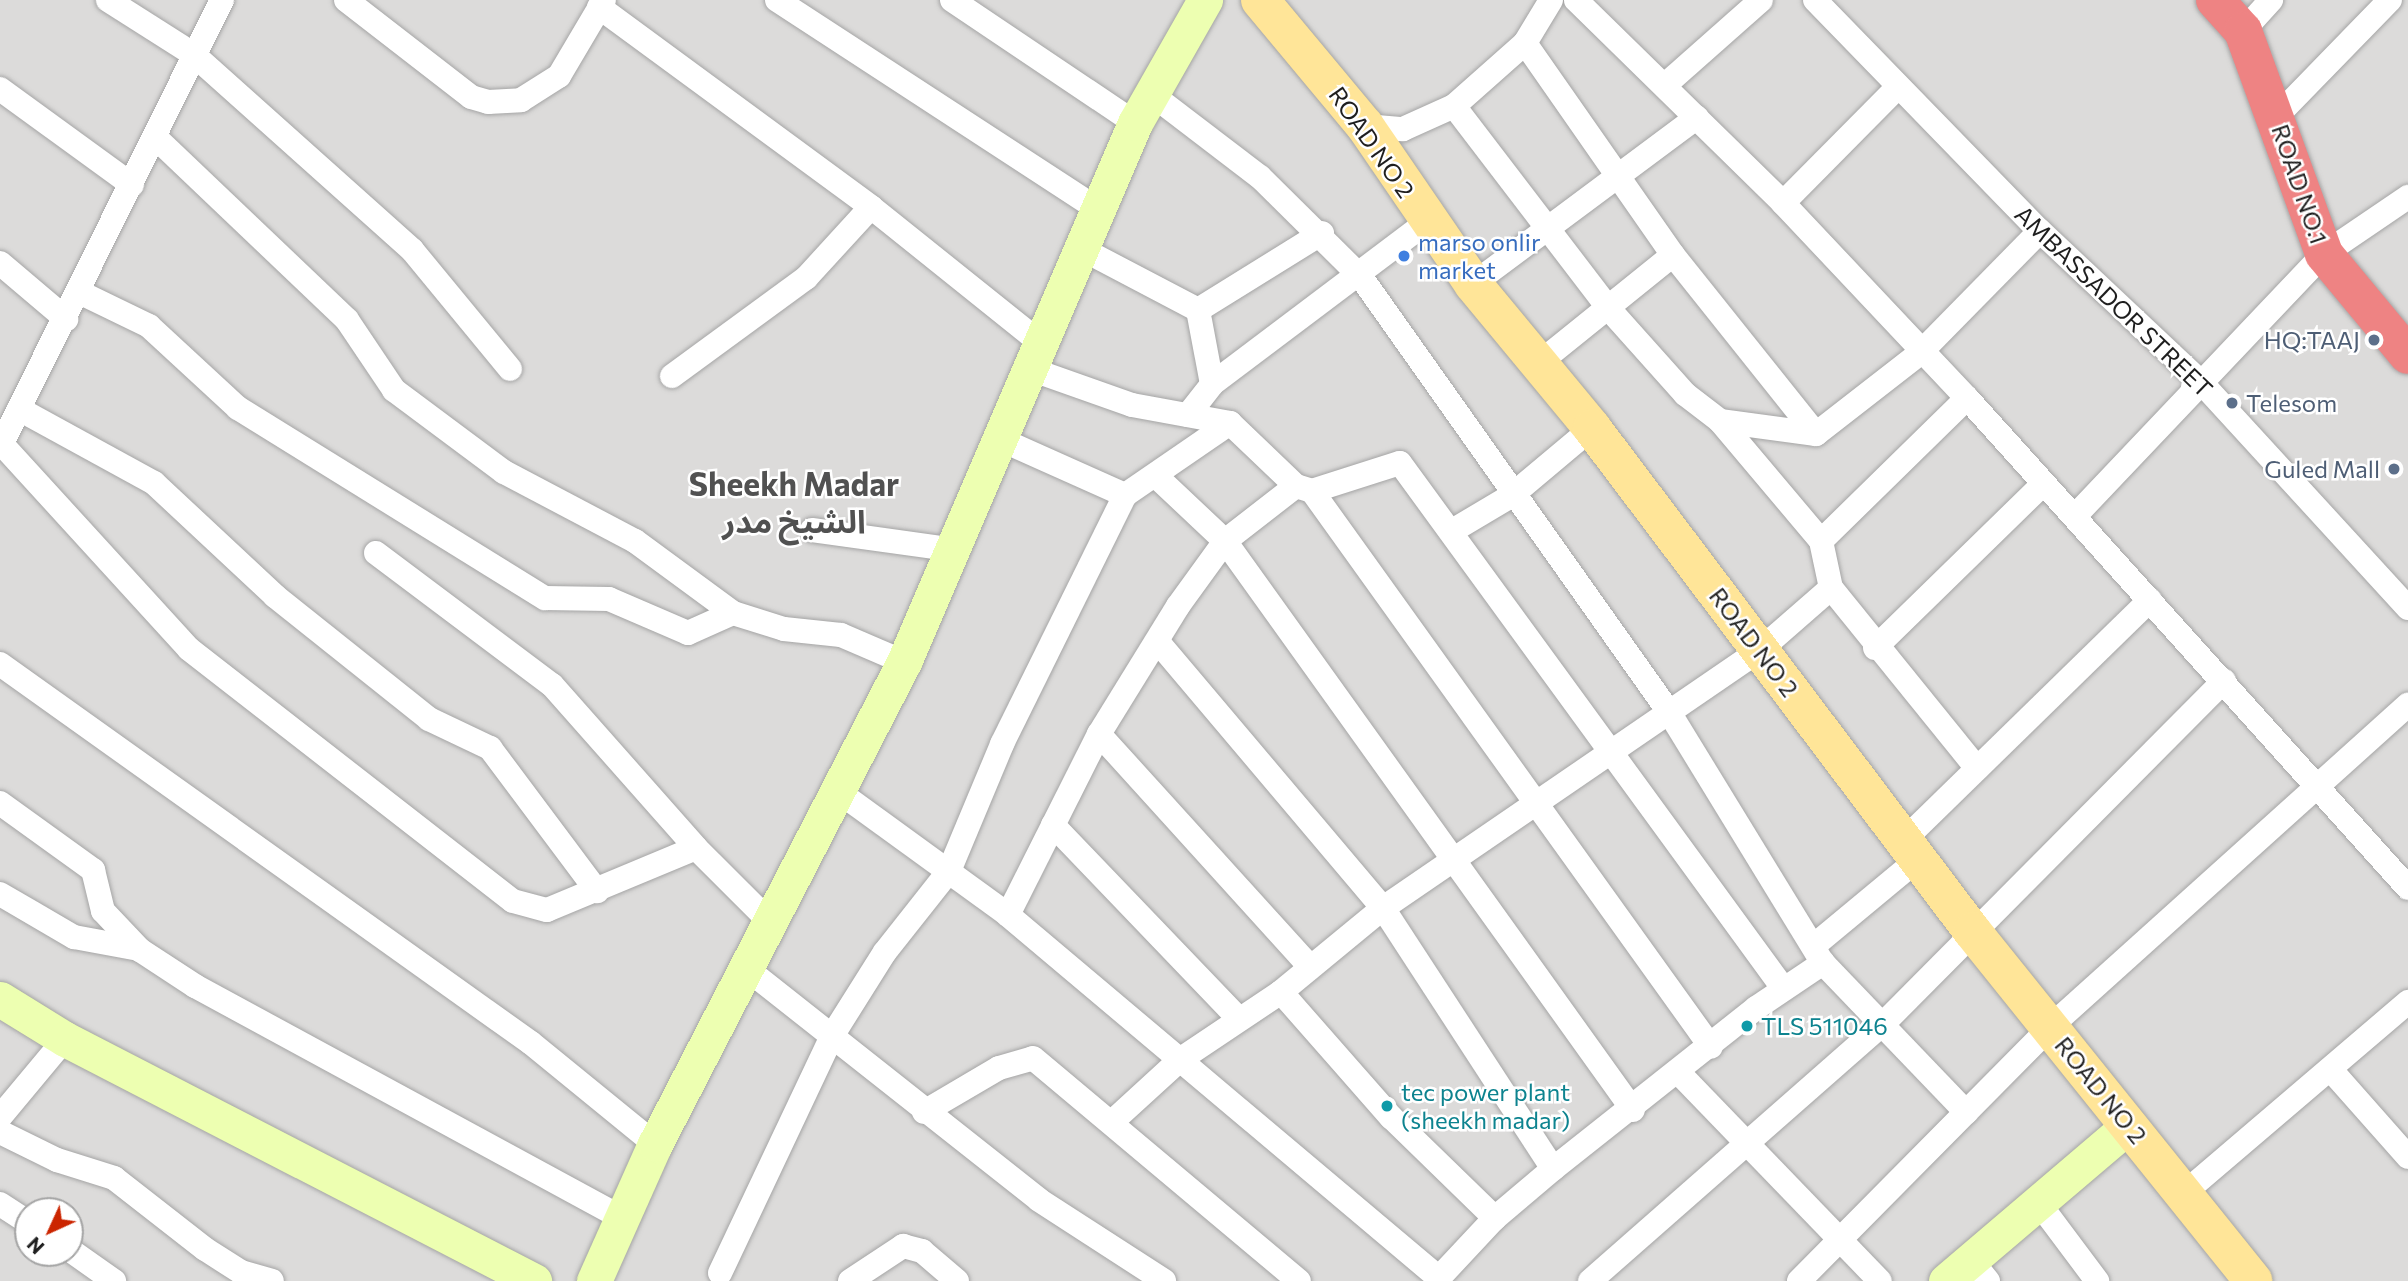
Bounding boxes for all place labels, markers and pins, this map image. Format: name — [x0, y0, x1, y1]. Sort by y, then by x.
place label: marso onlir market — [1418, 228, 1540, 284]
marker: marso onlir market — [1396, 248, 1412, 264]
place label: HQ:TAAJ — [2264, 326, 2360, 354]
marker: HQ:TAAJ — [2366, 332, 2382, 348]
place label: Telesom — [2246, 389, 2337, 417]
marker: Telesom — [2224, 395, 2240, 411]
place label: Guled Mall — [2264, 455, 2380, 483]
marker: Guled Mall — [2386, 461, 2402, 477]
place label: TLS 511046 — [1761, 1012, 1888, 1040]
marker: TLS 511046 — [1739, 1018, 1755, 1034]
place label: tec power plant (sheekh madar) — [1401, 1078, 1570, 1134]
marker: tec power plant (sheekh madar) — [1379, 1098, 1395, 1114]

